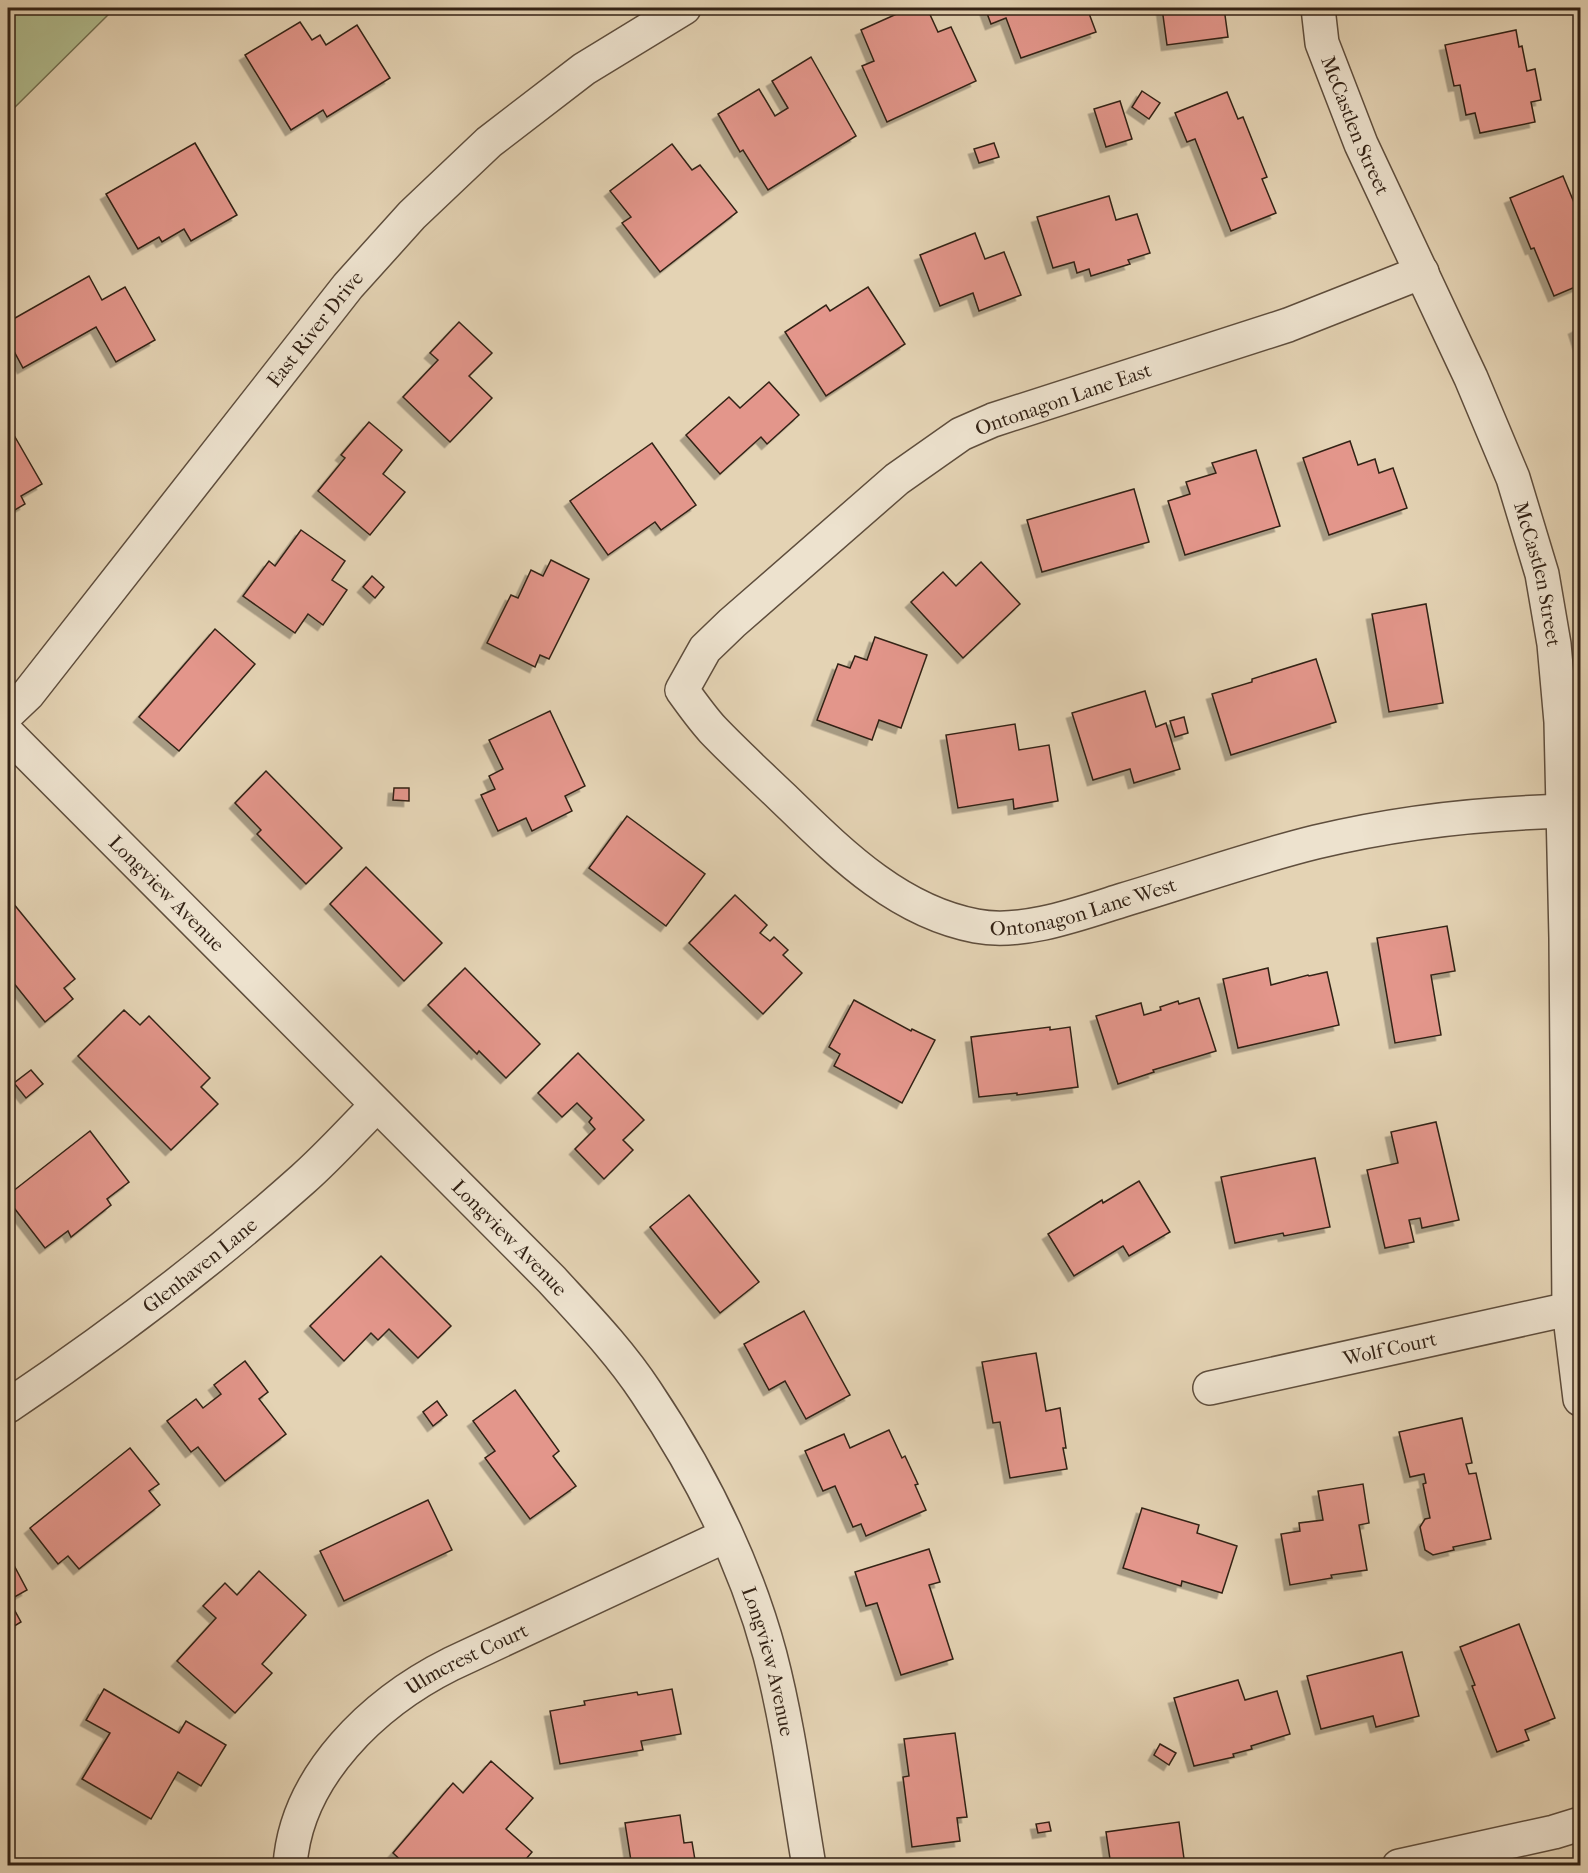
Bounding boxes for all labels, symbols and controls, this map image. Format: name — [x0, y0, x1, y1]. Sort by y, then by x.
street label: McCastlen Street — [1316, 53, 1394, 199]
street label: East River Drive — [262, 266, 368, 392]
street label: Ontonagon Lane East — [972, 359, 1154, 440]
street label: McCastlen Street — [1509, 499, 1565, 648]
street label: Longview Avenue — [104, 831, 229, 956]
street label: Ontonagon Lane West — [990, 873, 1179, 940]
street label: Longview Avenue — [447, 1175, 572, 1301]
street label: Glenhaven Lane — [138, 1213, 262, 1318]
street label: Wolf Court — [1340, 1327, 1439, 1371]
street label: Longview Avenue — [737, 1584, 798, 1738]
street label: Ulmcrest Court — [401, 1619, 532, 1700]

